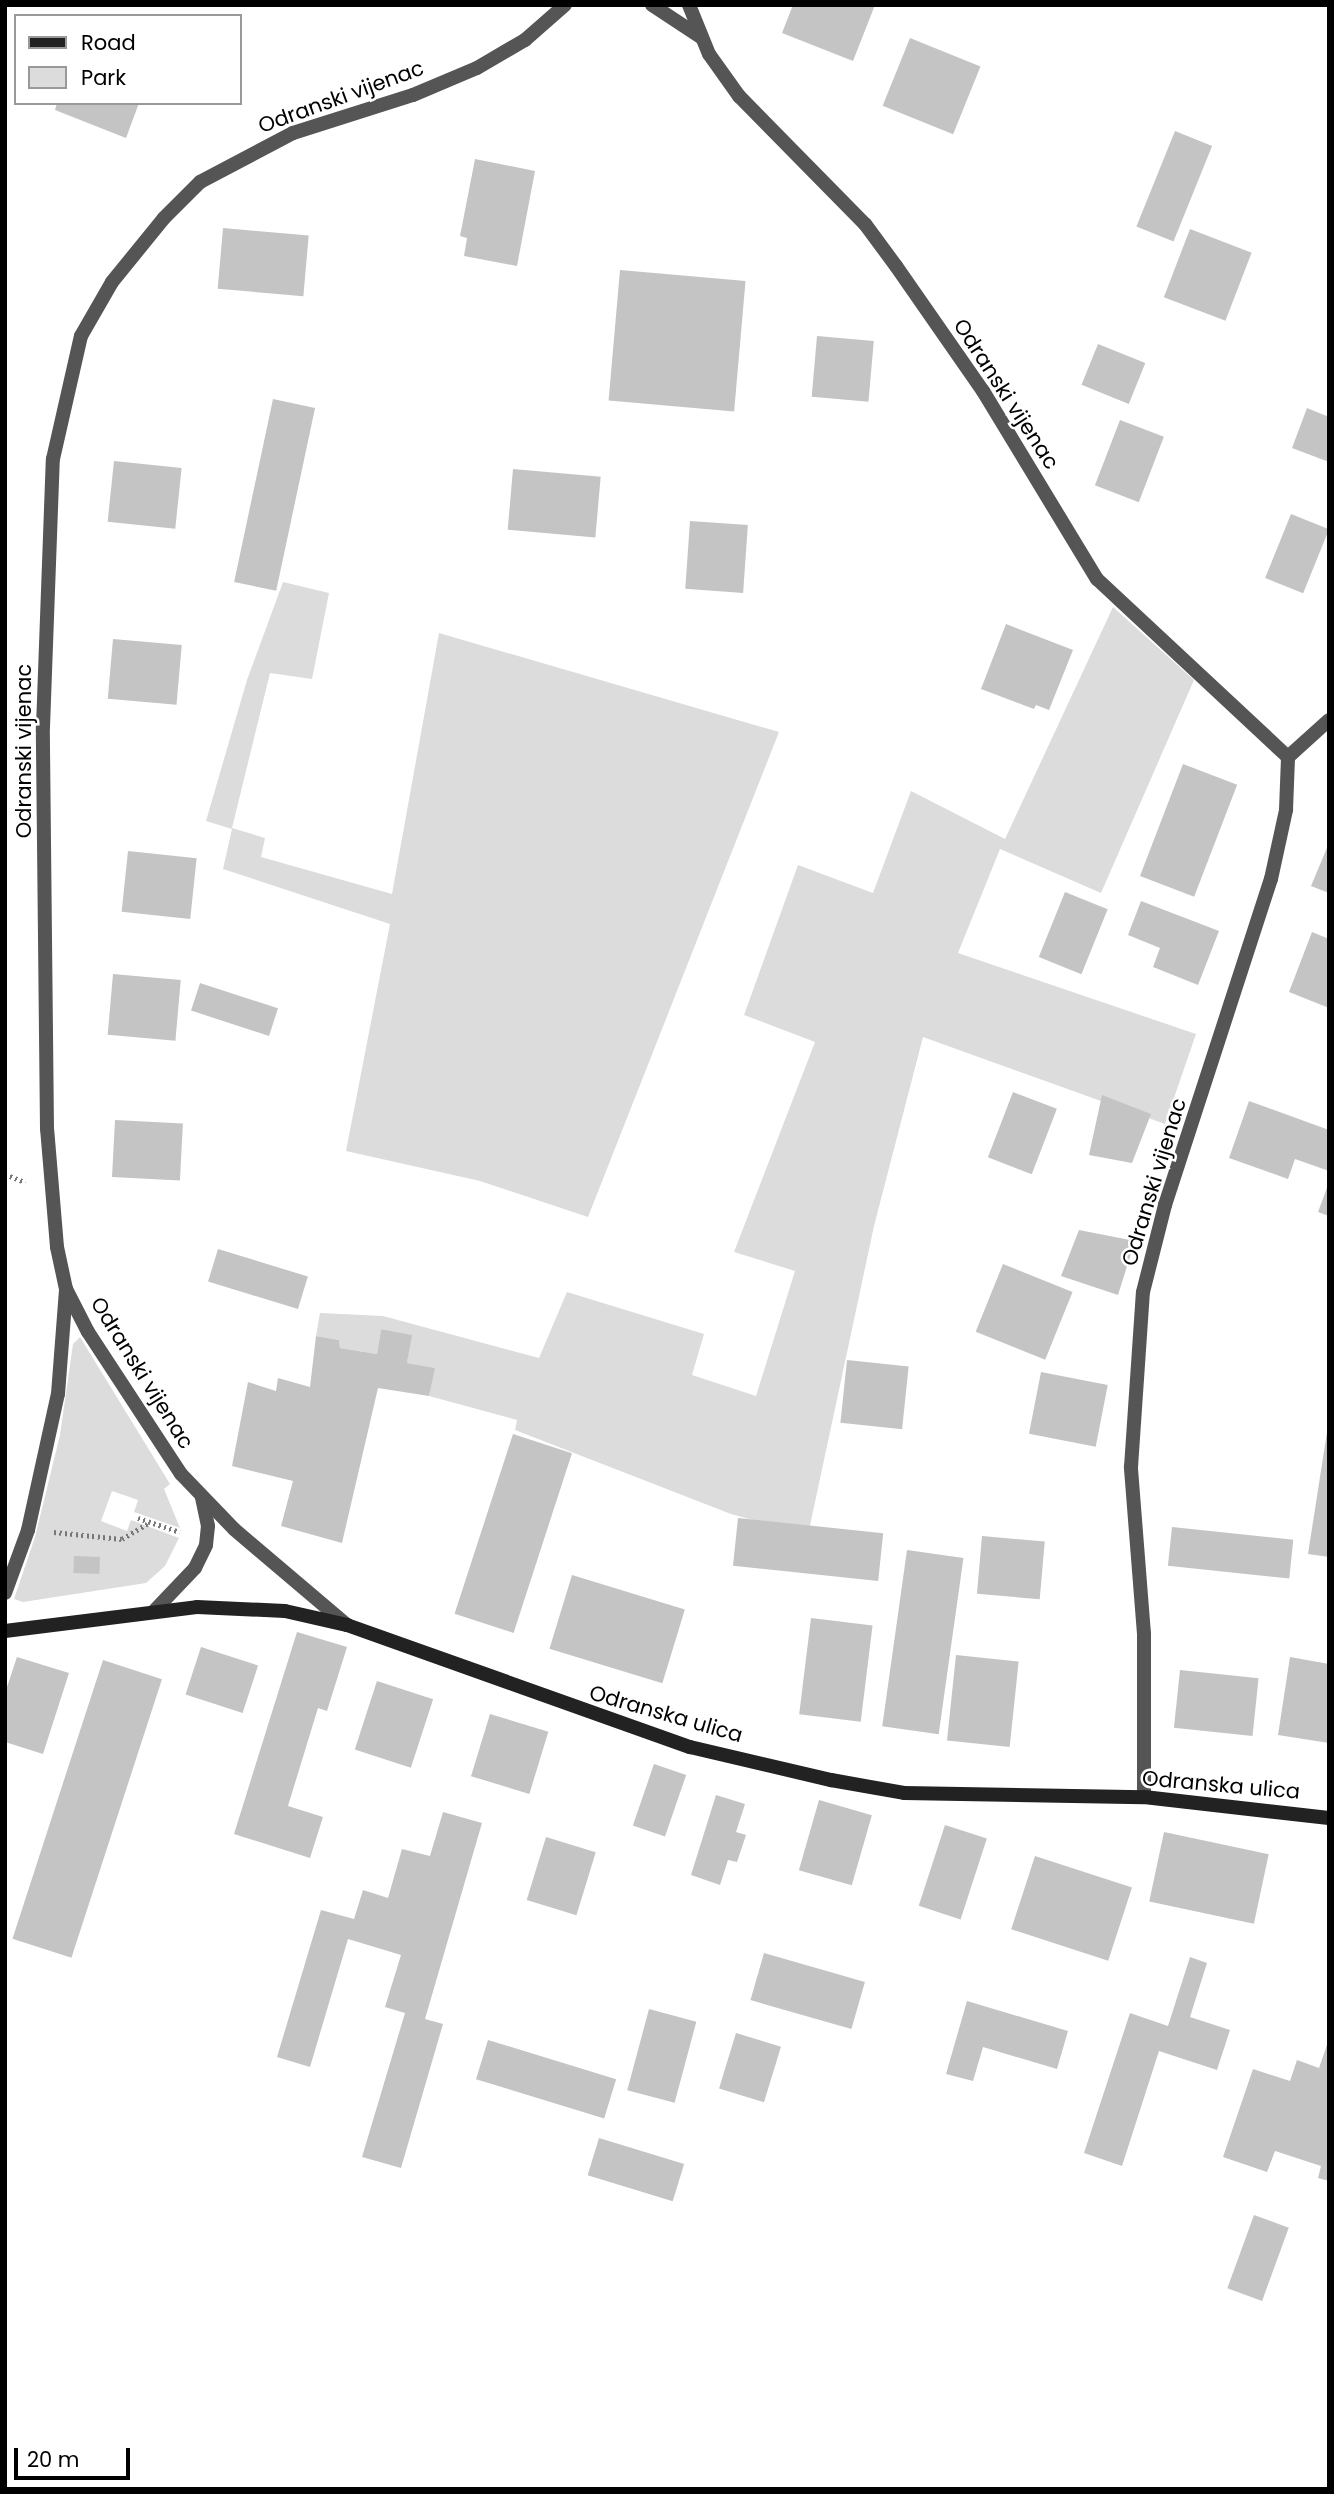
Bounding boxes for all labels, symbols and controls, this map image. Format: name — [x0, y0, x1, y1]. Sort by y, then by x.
legend — [14, 14, 242, 105]
text: Road — [81, 28, 136, 57]
street label: Odranski vijenac — [255, 55, 427, 139]
text: Park — [81, 63, 126, 92]
street label: Odranski vijenac — [948, 314, 1064, 474]
street label: Odranski vijenac — [11, 664, 37, 838]
street label: Odranski vijenac — [1116, 1095, 1192, 1269]
street label: Odranski vijenac — [85, 1292, 199, 1454]
street label: Odranska ulica — [586, 1680, 746, 1748]
street label: Odranska ulica — [1141, 1766, 1301, 1804]
scale bar — [18, 2434, 133, 2478]
text: 20 m — [27, 2445, 80, 2474]

